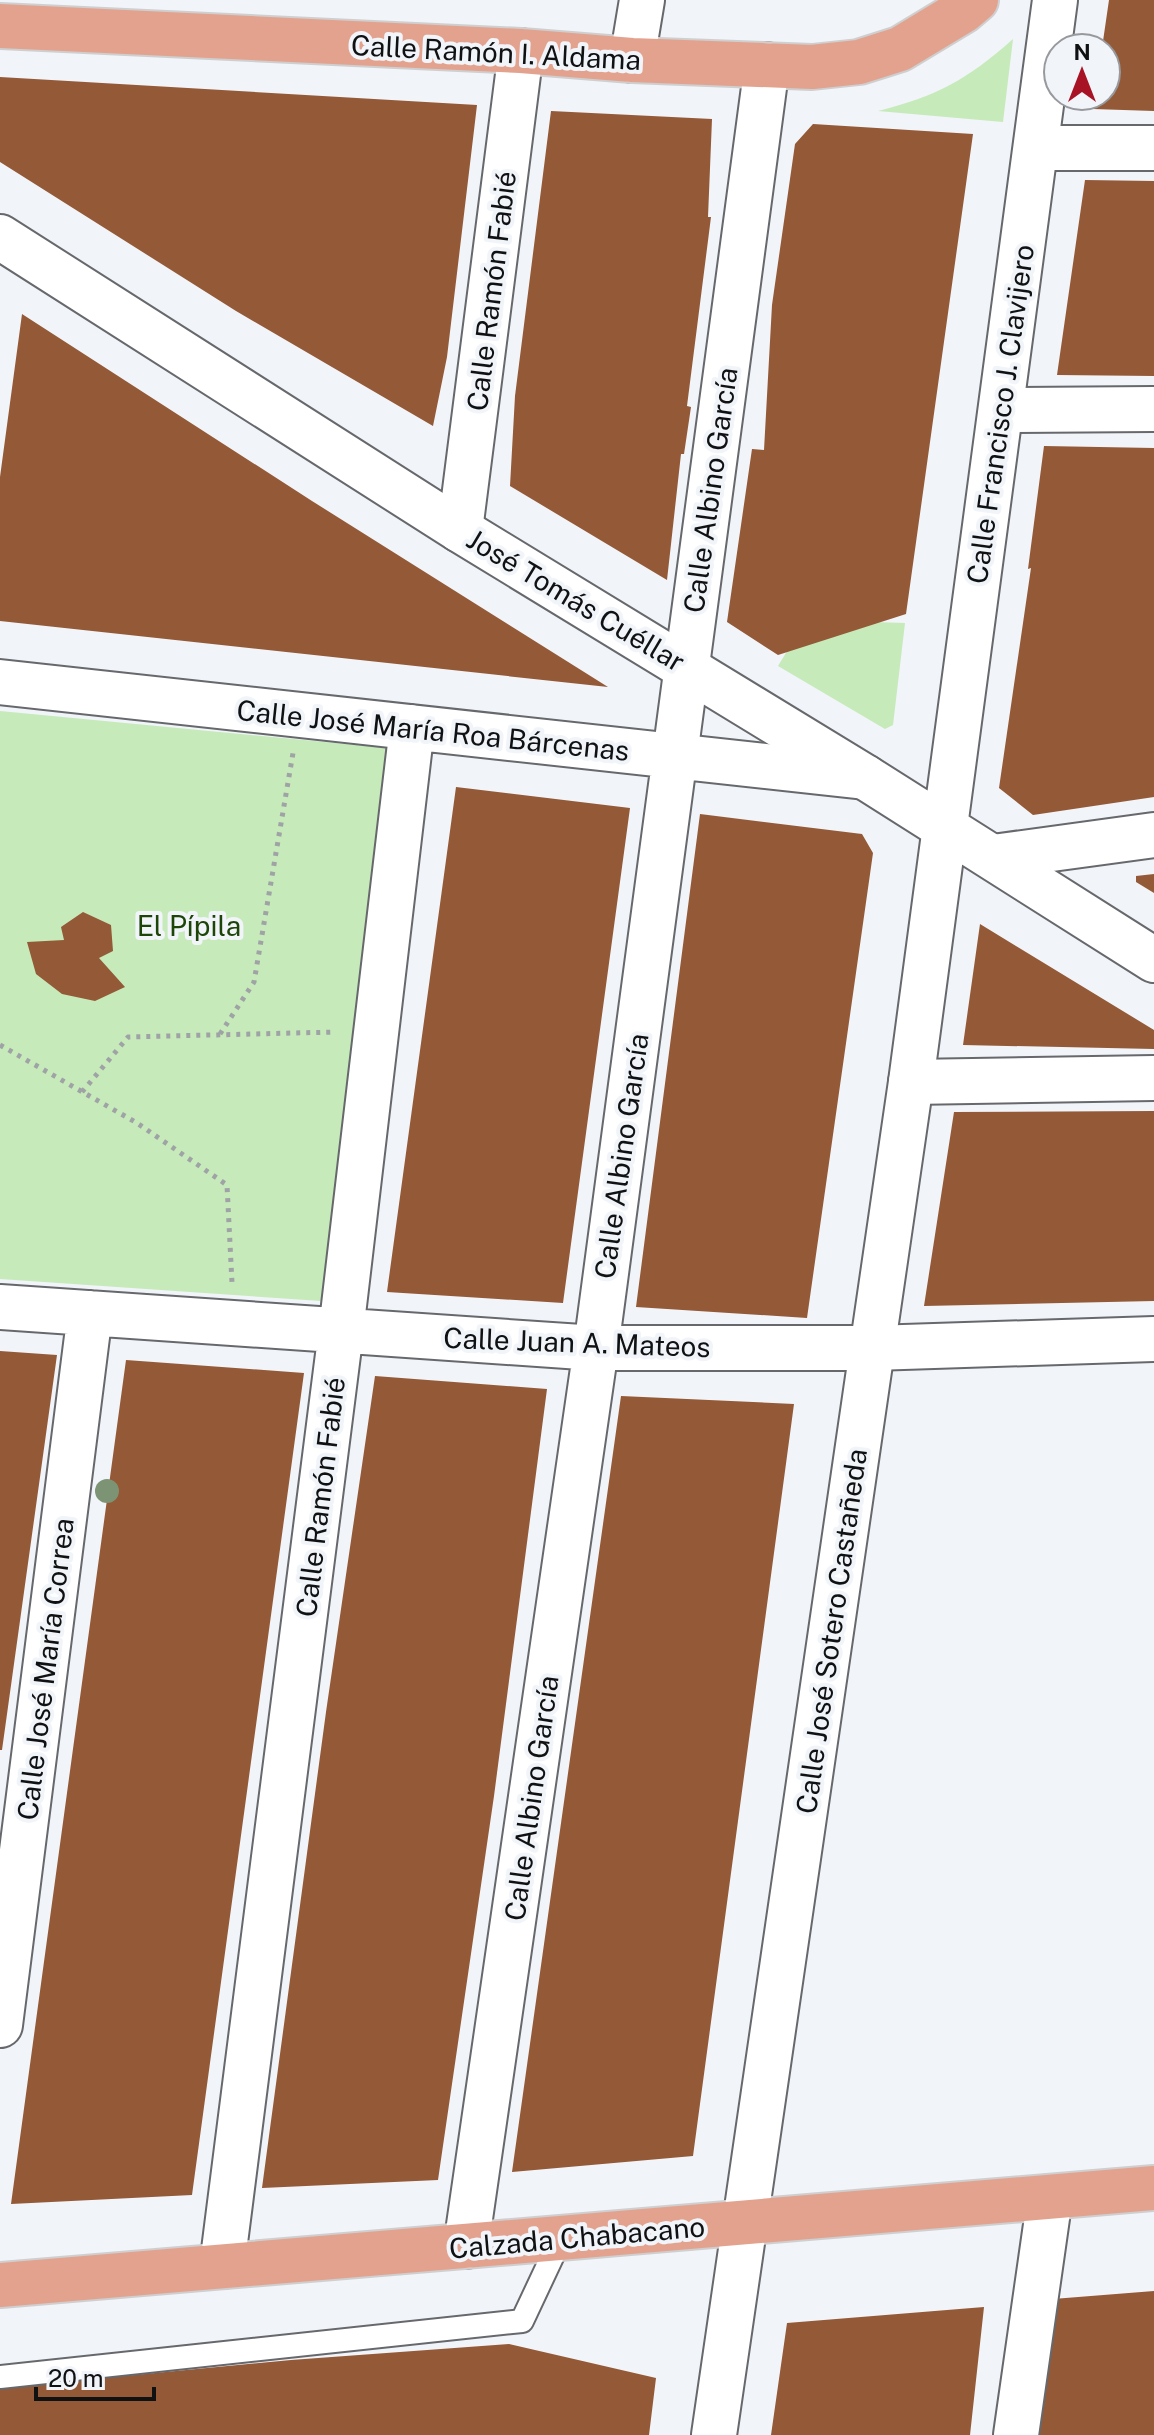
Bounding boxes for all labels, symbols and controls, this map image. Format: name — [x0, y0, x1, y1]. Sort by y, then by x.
street label: Calle Ramón I. Aldama — [350, 28, 642, 76]
north arrow — [1042, 32, 1122, 112]
text: N — [1073, 39, 1091, 65]
street label: Calle Ramón Fabié — [460, 169, 522, 413]
street label: Calle Francisco J. Clavijero — [960, 242, 1040, 586]
street label: Calle Albino García — [676, 365, 744, 615]
street label: José Tomás Cuéllar — [461, 522, 691, 678]
street label: Calle José María Roa Bárcenas — [235, 693, 631, 767]
park label: El Pípila — [137, 909, 241, 942]
street label: Calle Albino García — [587, 1031, 655, 1281]
street label: Calle Juan A. Mateos — [443, 1321, 711, 1363]
street label: Calle Ramón Fabié — [289, 1375, 351, 1619]
street label: Calle José Sotero Castañeda — [789, 1446, 873, 1816]
street label: Calle José María Correa — [10, 1516, 80, 1822]
street label: Calle Albino García — [497, 1673, 565, 1923]
street label: Calzada Chabacano — [448, 2209, 706, 2265]
scale bar — [36, 2351, 154, 2401]
text: 20 m — [48, 2364, 104, 2392]

